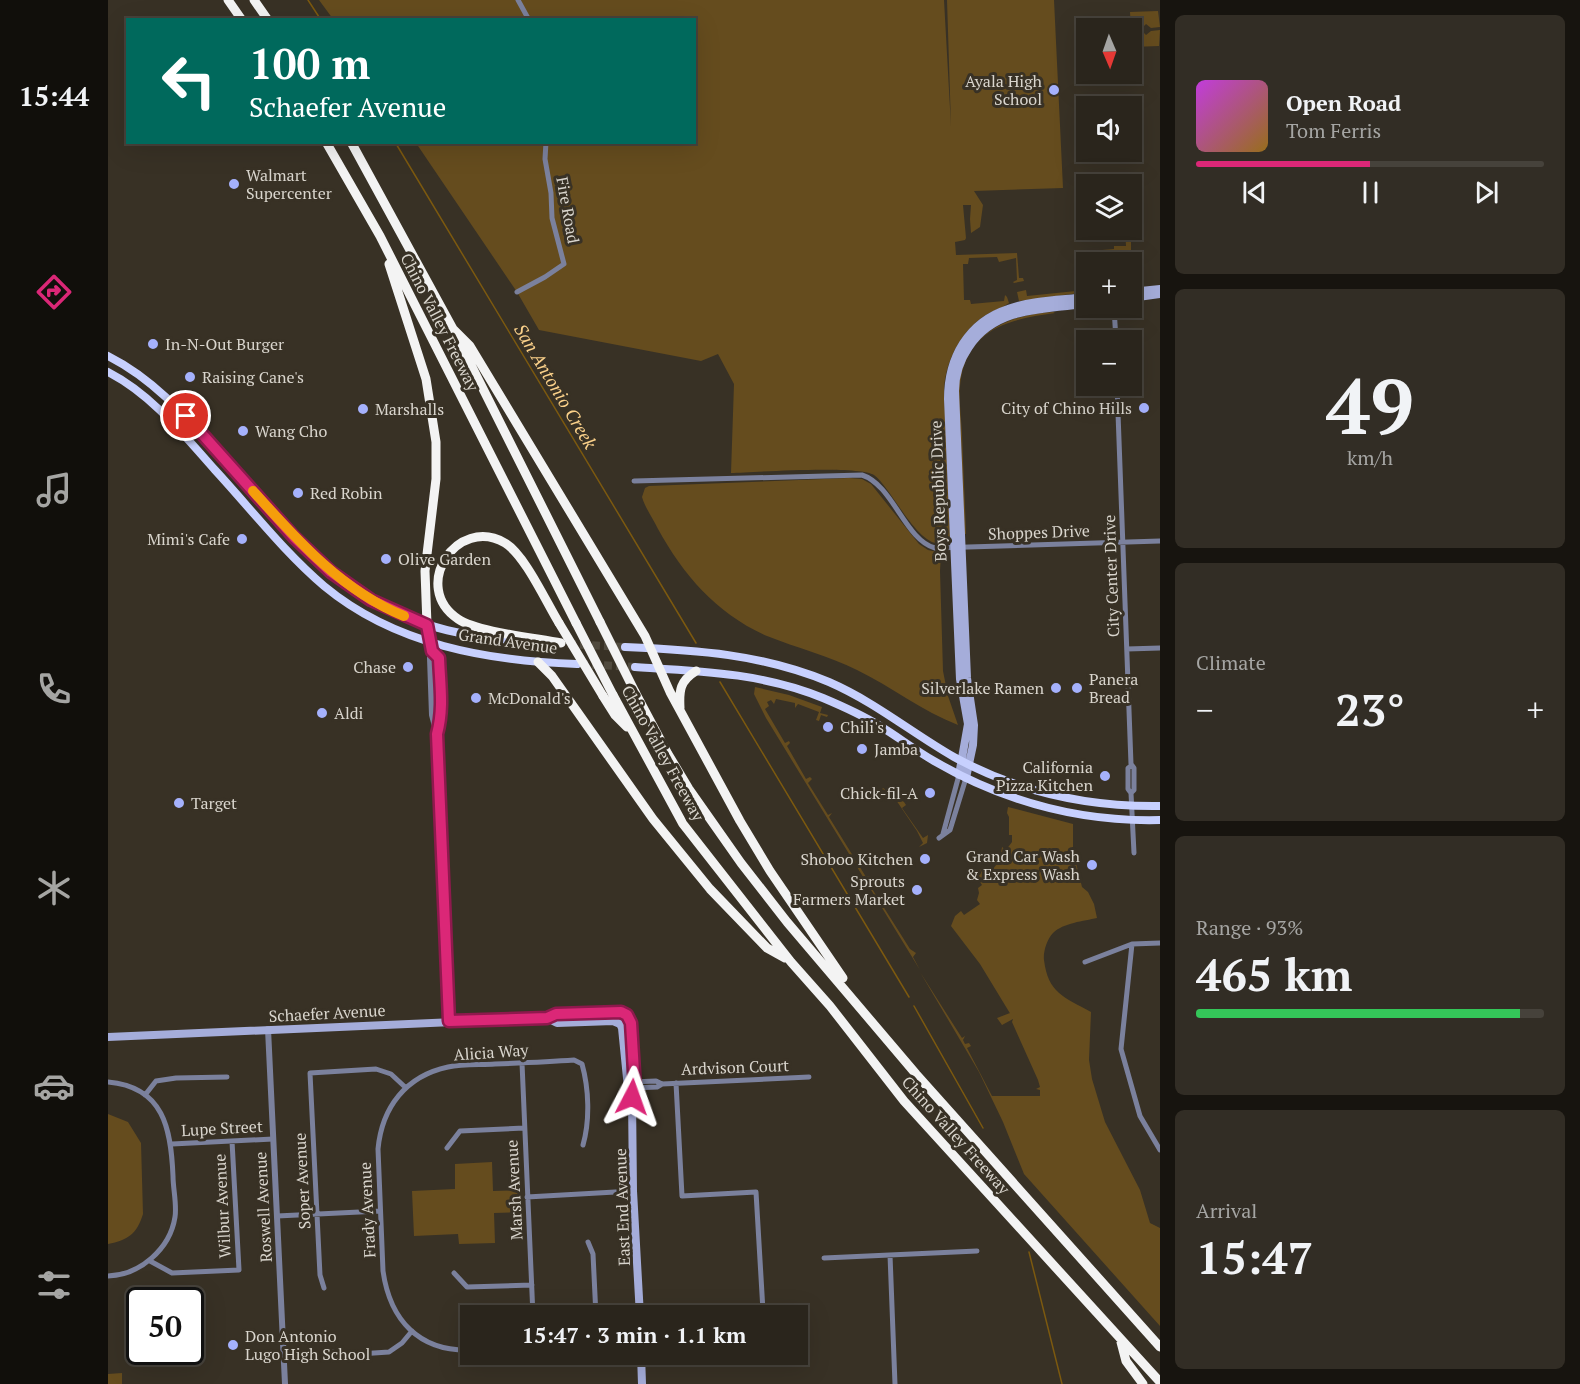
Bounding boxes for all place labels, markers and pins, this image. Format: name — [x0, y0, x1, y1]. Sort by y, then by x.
place label: Ayala High School — [965, 70, 1043, 110]
marker: Ayala High School — [1047, 83, 1061, 97]
place label: Walmart Supercenter — [246, 164, 333, 204]
marker: Walmart Supercenter — [227, 177, 241, 191]
place label: In-N-Out Burger — [165, 333, 285, 355]
marker: In-N-Out Burger — [146, 337, 160, 351]
place label: Raising Cane's — [202, 366, 304, 388]
marker: Raising Cane's — [183, 370, 197, 384]
pin — [160, 390, 211, 441]
place label: City of Chino Hills — [1001, 397, 1132, 419]
place label: Marshalls — [375, 398, 444, 420]
marker: City of Chino Hills — [1137, 401, 1151, 415]
marker: Marshalls — [356, 402, 370, 416]
place label: Wang Cho — [255, 420, 327, 442]
marker: Wang Cho — [236, 424, 250, 438]
place label: Red Robin — [310, 482, 383, 504]
marker: Red Robin — [291, 486, 305, 500]
place label: Mimi's Cafe — [147, 528, 230, 550]
marker: Mimi's Cafe — [235, 532, 249, 546]
place label: Olive Garden — [398, 548, 491, 570]
marker: Olive Garden — [379, 552, 393, 566]
place label: Chase — [353, 656, 396, 678]
marker: Chase — [401, 660, 415, 674]
place label: Panera Bread — [1089, 668, 1138, 708]
place label: Silverlake Ramen — [921, 677, 1044, 699]
marker: Silverlake Ramen — [1049, 681, 1063, 695]
marker: Panera Bread — [1070, 681, 1084, 695]
place label: McDonald's — [488, 687, 571, 709]
marker: McDonald's — [469, 691, 483, 705]
place label: Aldi — [334, 702, 364, 724]
marker: Aldi — [315, 706, 329, 720]
place label: Chili's — [840, 716, 884, 738]
marker: Chili's — [821, 720, 835, 734]
place label: Jamba — [874, 738, 918, 760]
marker: Jamba — [855, 742, 869, 756]
place label: California Pizza Kitchen — [996, 756, 1093, 796]
marker: California Pizza Kitchen — [1098, 769, 1112, 783]
place label: Chick-fil-A — [840, 782, 918, 804]
marker: Chick-fil-A — [923, 786, 937, 800]
place label: Target — [191, 792, 237, 814]
marker: Target — [172, 796, 186, 810]
place label: Grand Car Wash & Express Wash — [965, 845, 1081, 885]
place label: Shoboo Kitchen — [800, 848, 913, 870]
marker: Shoboo Kitchen — [918, 852, 932, 866]
marker: Grand Car Wash & Express Wash — [1085, 858, 1099, 872]
place label: Sprouts Farmers Market — [793, 870, 905, 910]
marker: Sprouts Farmers Market — [910, 883, 924, 897]
place label: Don Antonio Lugo High School — [245, 1325, 370, 1365]
marker: Don Antonio Lugo High School — [226, 1338, 240, 1352]

